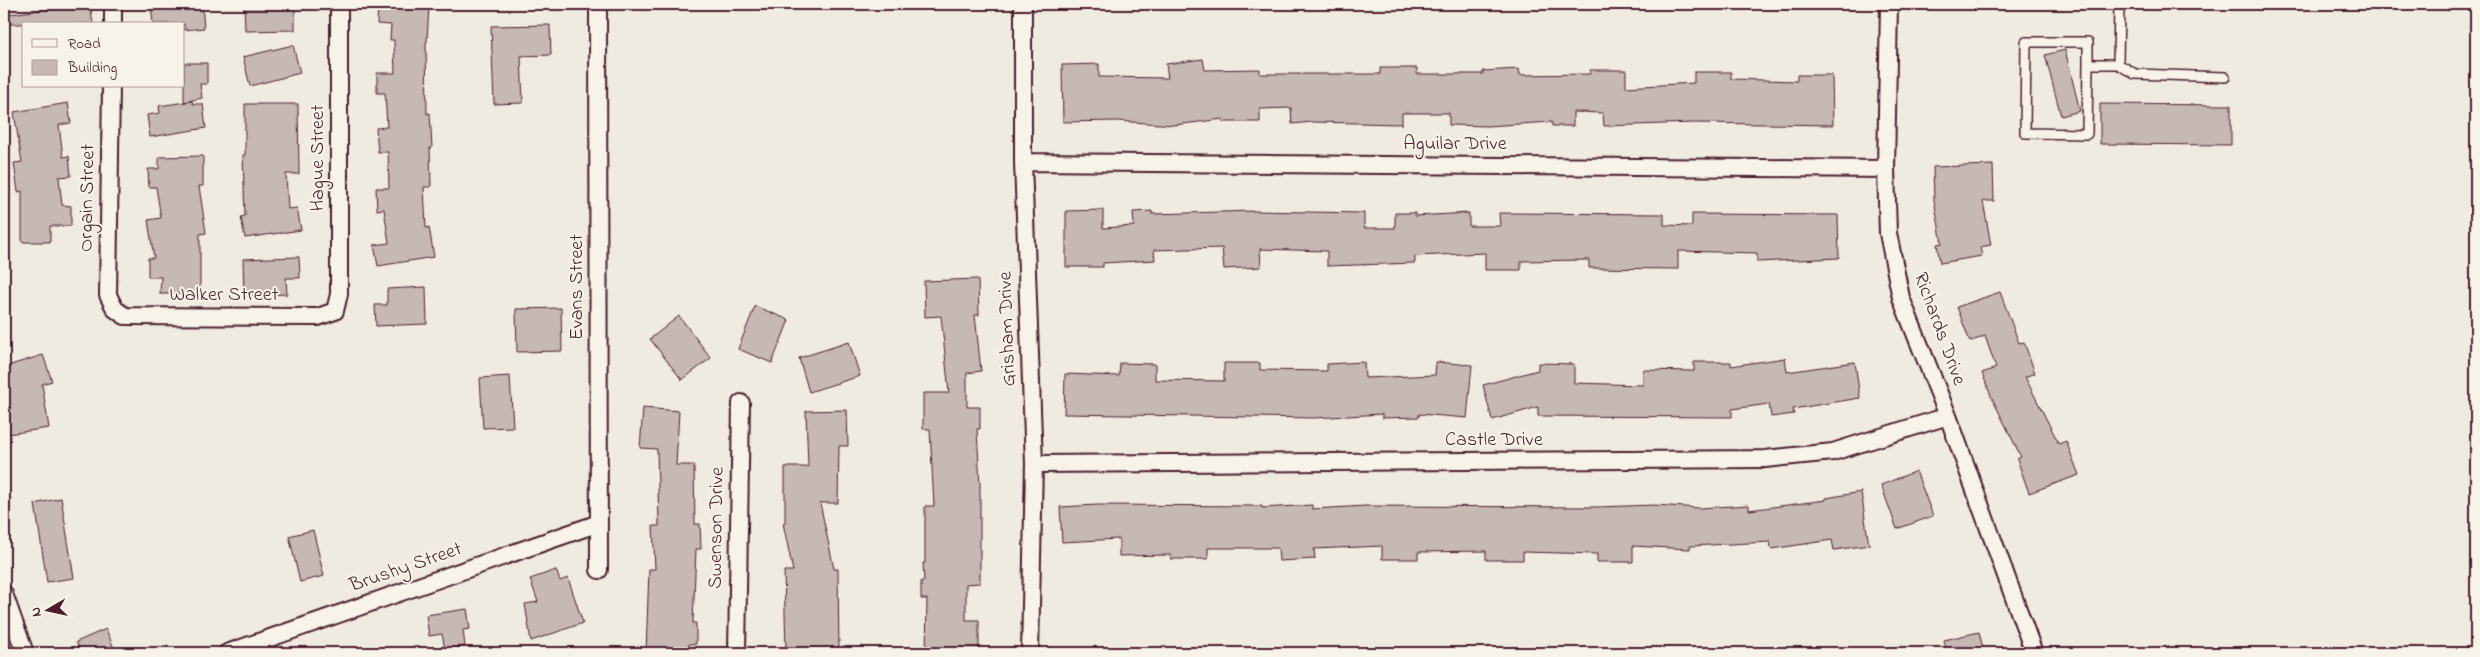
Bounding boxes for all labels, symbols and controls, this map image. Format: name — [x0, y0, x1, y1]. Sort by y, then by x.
legend — [22, 22, 185, 88]
text: Road — [68, 33, 101, 55]
text: Building — [67, 57, 117, 80]
street label: Hague Street — [304, 104, 334, 212]
street label: Aguilar Drive — [1403, 130, 1507, 160]
street label: Orgain Street — [73, 143, 104, 252]
street label: Evans Street — [563, 234, 592, 340]
street label: Richards Drive — [1905, 268, 1973, 390]
street label: Grisham Drive — [991, 271, 1024, 387]
street label: Walker Street — [170, 281, 279, 310]
street label: Castle Drive — [1445, 426, 1543, 455]
street label: Swenson Drive — [701, 467, 733, 589]
street label: Brushy Street — [345, 535, 466, 601]
north arrow — [22, 584, 72, 634]
text: N — [26, 605, 48, 618]

